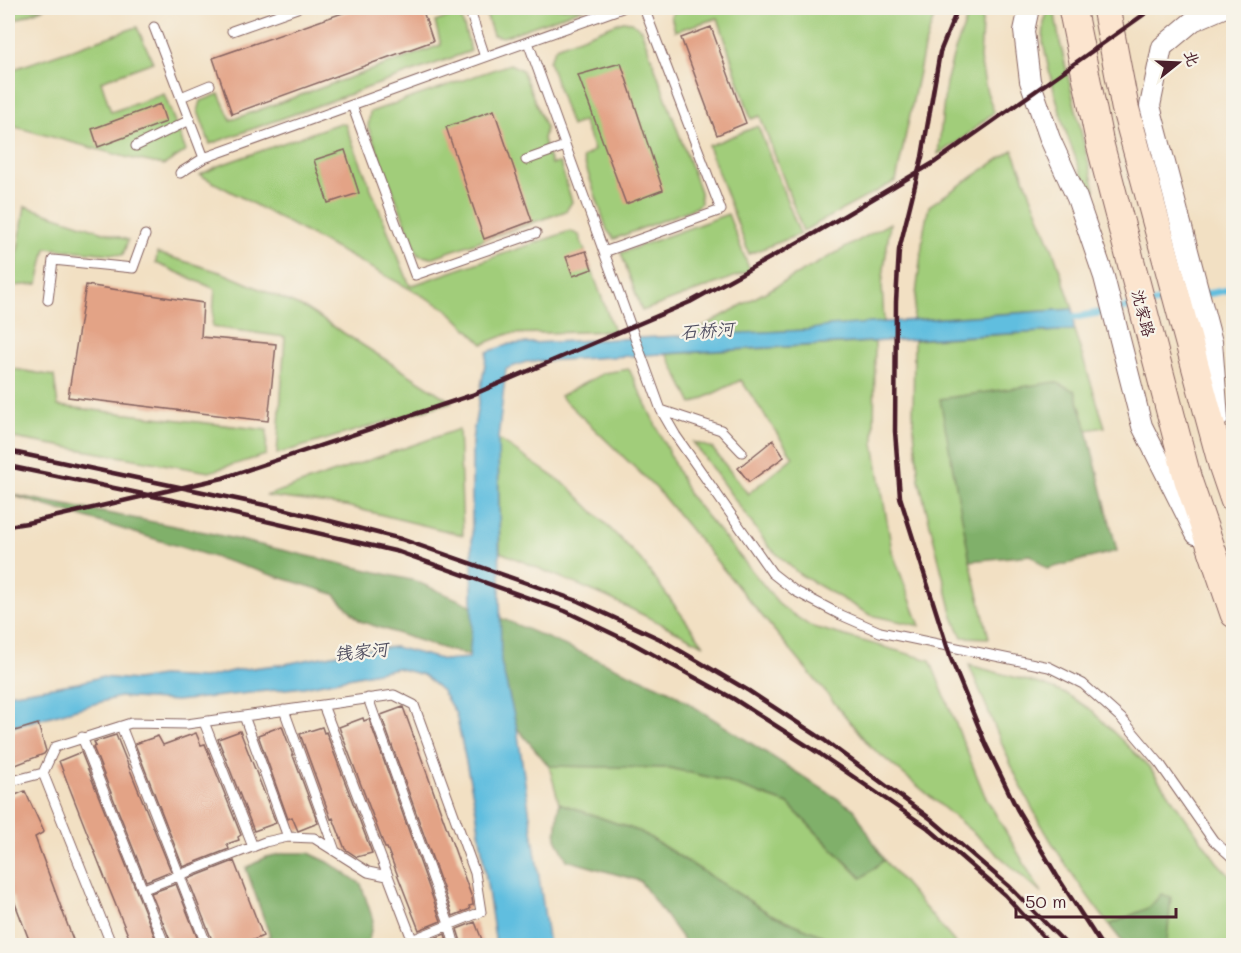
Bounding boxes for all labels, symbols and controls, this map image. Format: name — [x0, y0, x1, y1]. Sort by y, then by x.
north arrow — [1148, 33, 1208, 93]
text: 北 — [1180, 47, 1205, 69]
street label: 沈家路 — [1128, 287, 1160, 339]
water label: 石桥河 — [679, 316, 738, 344]
water label: 钱家河 — [333, 636, 392, 666]
scale bar — [1016, 881, 1176, 919]
text: 50 m — [1025, 889, 1067, 913]

